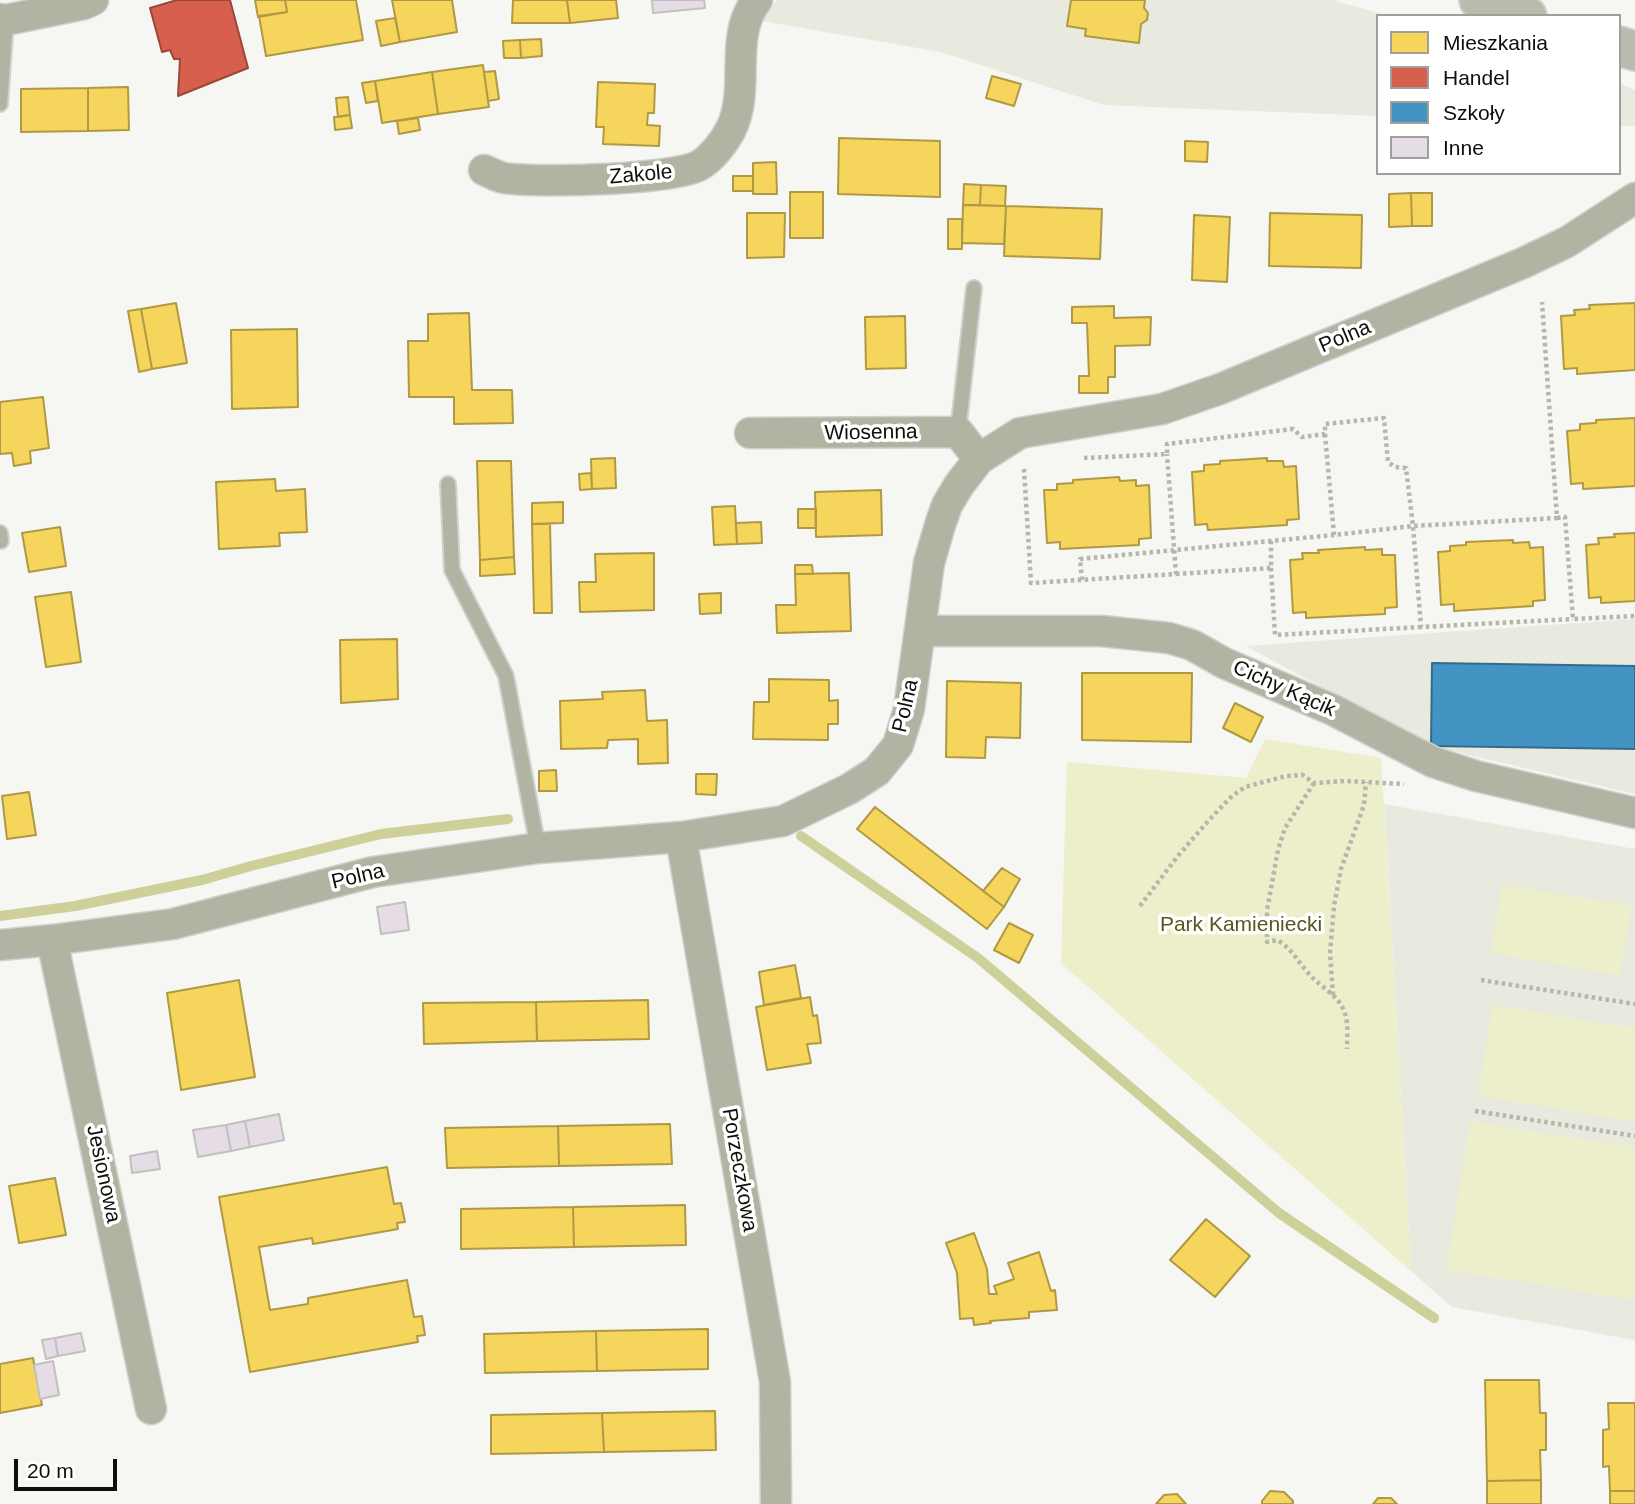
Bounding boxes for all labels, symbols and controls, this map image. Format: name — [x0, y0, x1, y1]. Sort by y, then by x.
legend — [1376, 14, 1621, 175]
text: Mieszkania — [1443, 31, 1548, 54]
text: Handel — [1443, 66, 1510, 89]
text: Szkoły — [1443, 101, 1505, 124]
text: Inne — [1443, 136, 1484, 159]
street label: Zakole — [609, 160, 673, 190]
street label: Polna — [1315, 315, 1375, 359]
street label: Wiosenna — [824, 420, 918, 446]
street label: Cichy Kącik — [1229, 655, 1339, 723]
street label: Polna — [888, 677, 924, 735]
street label: Polna — [329, 859, 387, 895]
park label: Park Kamieniecki — [1160, 912, 1322, 938]
street label: Porzeczkowa — [716, 1106, 762, 1234]
street label: Jesionowa — [80, 1123, 126, 1225]
scale bar — [18, 1444, 121, 1488]
text: 20 m — [27, 1459, 74, 1482]

